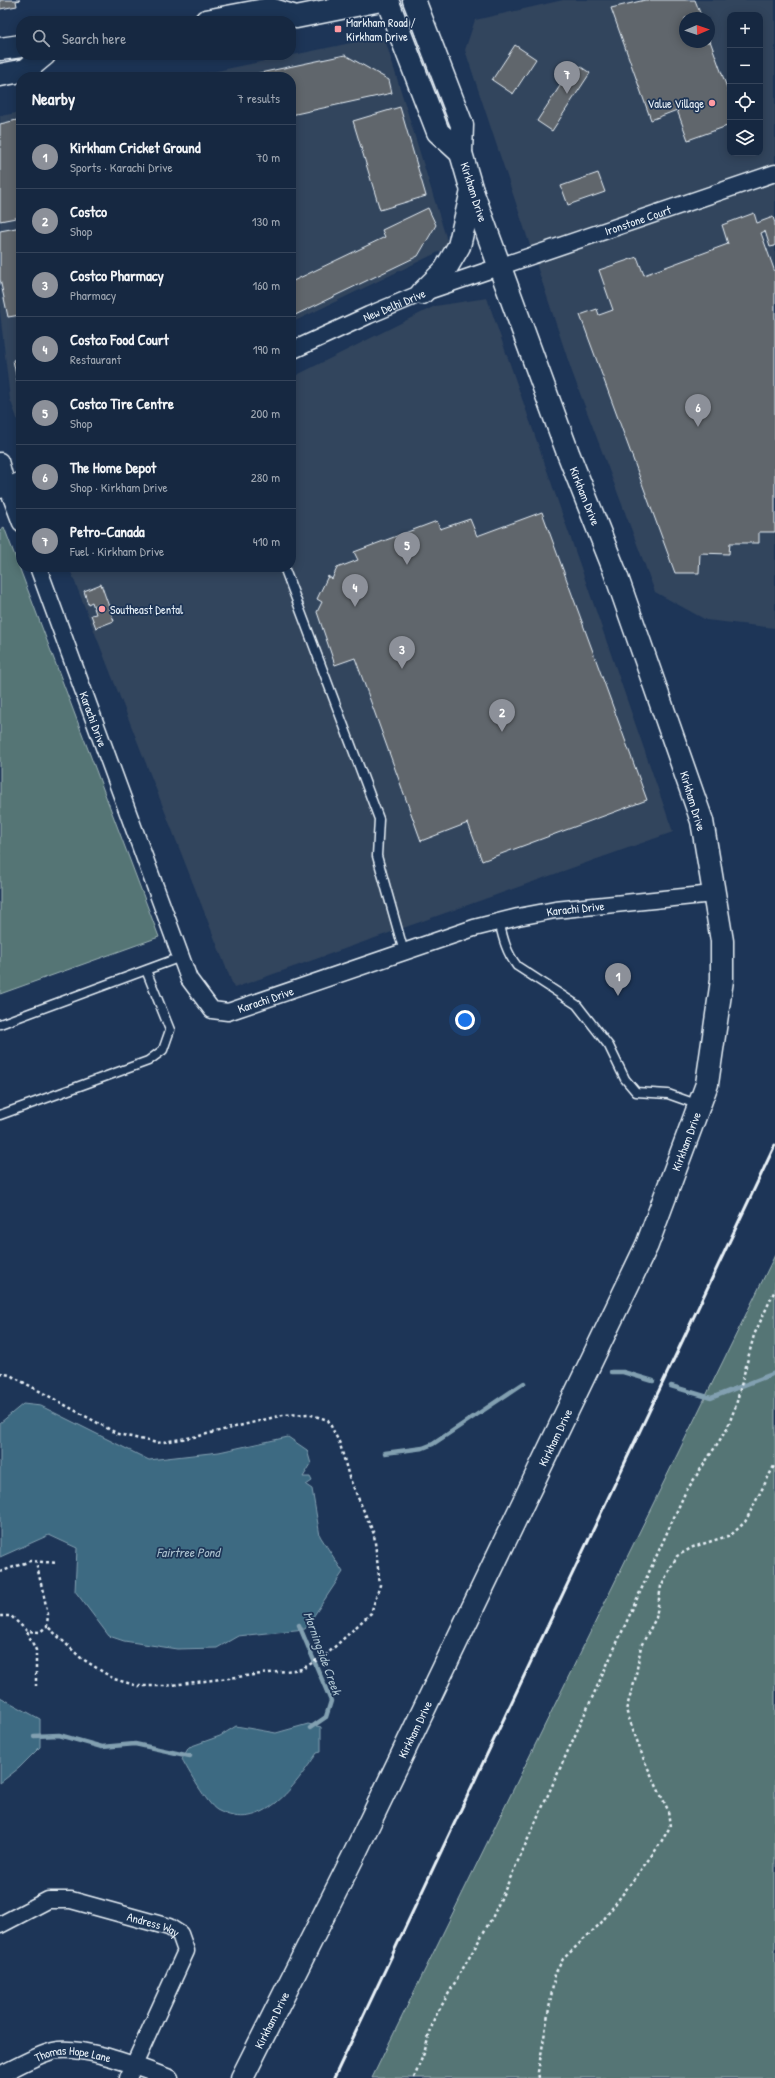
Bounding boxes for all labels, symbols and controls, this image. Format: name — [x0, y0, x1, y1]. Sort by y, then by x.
north arrow — [679, 12, 715, 48]
map controls — [727, 12, 763, 156]
button: + — [727, 12, 763, 48]
place label: Markham Road / Kirkham Drive — [346, 14, 416, 45]
search box — [16, 16, 296, 60]
marker: Markham Road / Kirkham Drive — [333, 24, 343, 34]
icon: search — [30, 27, 52, 49]
text: Search here — [62, 28, 126, 49]
button: − — [727, 48, 763, 84]
pin: 7 — [554, 61, 580, 94]
button: locate — [727, 84, 763, 120]
text: Nearby — [32, 87, 75, 110]
text: 7 results — [237, 89, 280, 107]
place label: Value Village — [648, 95, 704, 112]
marker: Value Village — [707, 98, 717, 108]
button: layers — [727, 120, 763, 156]
text: Kirkham Cricket Ground — [70, 137, 201, 158]
text: 1 — [43, 148, 47, 166]
text: 70 m — [256, 148, 280, 166]
text: Sports · Karachi Drive — [70, 158, 173, 176]
street label: Kirkham Drive — [456, 160, 492, 224]
street label: Ironstone Court — [602, 200, 674, 239]
text: Costco — [70, 201, 107, 222]
text: 2 — [42, 212, 48, 230]
text: 130 m — [252, 212, 280, 230]
text: Shop — [70, 222, 92, 240]
text: Costco Pharmacy — [70, 265, 164, 286]
text: 3 — [42, 276, 48, 294]
text: 160 m — [252, 276, 280, 294]
street label: New Delhi Drive — [360, 284, 428, 325]
text: Pharmacy — [70, 286, 116, 304]
text: Costco Food Court — [70, 329, 169, 350]
text: 4 — [43, 340, 47, 358]
text: 190 m — [253, 340, 280, 358]
text: Restaurant — [70, 350, 121, 368]
text: Costco Tire Centre — [70, 393, 174, 414]
pin: 6 — [685, 394, 711, 427]
text: 5 — [42, 404, 48, 422]
text: 200 m — [250, 404, 280, 422]
text: Shop — [70, 414, 92, 432]
text: The Home Depot — [70, 457, 156, 478]
street label: Kirkham Drive — [566, 464, 605, 528]
text: 6 — [42, 468, 48, 486]
text: 280 m — [251, 468, 280, 486]
text: Shop · Kirkham Drive — [70, 478, 168, 496]
text: Petro-Canada — [70, 521, 145, 542]
text: 7 — [42, 532, 48, 550]
text: 410 m — [253, 532, 280, 550]
pin: 5 — [394, 532, 420, 565]
text: Fuel · Kirkham Drive — [70, 542, 164, 560]
pin: 4 — [342, 574, 368, 607]
place label: Southeast Dental — [110, 601, 184, 618]
marker: Southeast Dental — [97, 604, 107, 614]
pin: 3 — [389, 636, 415, 669]
street label: Karachi Drive — [76, 689, 112, 750]
pin: 2 — [489, 699, 515, 732]
street label: Kirkham Drive — [676, 769, 710, 833]
street label: Karachi Drive — [545, 897, 605, 920]
pin: 1 — [605, 963, 631, 996]
street label: Karachi Drive — [235, 982, 296, 1017]
your location — [455, 1010, 475, 1030]
street label: Kirkham Drive — [667, 1109, 705, 1173]
street label: Kirkham Drive — [534, 1405, 576, 1469]
water label: Fairtree Pond — [156, 1543, 221, 1561]
water label: Morningside Creek — [299, 1609, 347, 1699]
street label: Kirkham Drive — [393, 1697, 436, 1761]
street label: Andress Way — [125, 1907, 183, 1940]
street label: Kirkham Drive — [250, 1988, 293, 2051]
street label: Thomas Hope Lane — [31, 2041, 113, 2066]

